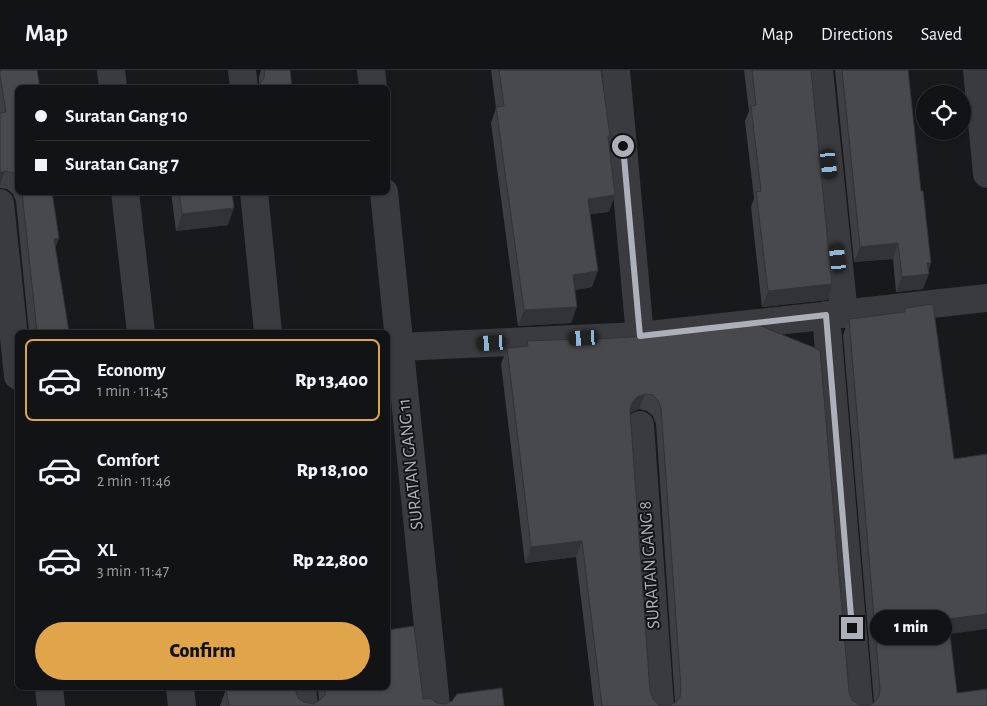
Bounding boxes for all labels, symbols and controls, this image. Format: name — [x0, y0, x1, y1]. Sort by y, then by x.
text: Map — [25, 22, 68, 46]
text: Map — [762, 26, 793, 44]
text: Directions — [821, 26, 893, 44]
text: Saved — [921, 26, 962, 44]
map controls — [916, 85, 971, 140]
button: locate — [916, 85, 971, 140]
text: Suratan Gang 10 — [65, 107, 188, 126]
route start — [612, 135, 634, 157]
car — [819, 148, 838, 180]
text: Suratan Gang 7 — [65, 155, 179, 174]
car — [828, 242, 847, 274]
car — [568, 330, 599, 346]
car — [476, 335, 507, 351]
icon: car — [37, 358, 82, 403]
text: Economy — [97, 361, 166, 380]
text: Rp 13,400 — [295, 371, 368, 390]
text: 1 min · 11:45 — [97, 383, 168, 399]
street label: SURATAN GANG 11 — [395, 397, 427, 531]
icon: car — [37, 448, 82, 493]
text: Comfort — [97, 451, 159, 470]
text: Rp 18,100 — [297, 461, 368, 480]
text: 2 min · 11:46 — [97, 473, 171, 489]
street label: SURATAN GANG 8 — [637, 500, 663, 630]
icon: car — [37, 538, 82, 583]
text: XL — [97, 541, 117, 560]
text: Rp 22,800 — [292, 551, 368, 570]
text: 3 min · 11:47 — [97, 563, 169, 579]
callout: 1 min — [870, 610, 952, 646]
route end — [841, 617, 863, 639]
text: 1 min — [894, 619, 928, 635]
button: Confirm — [35, 622, 370, 680]

